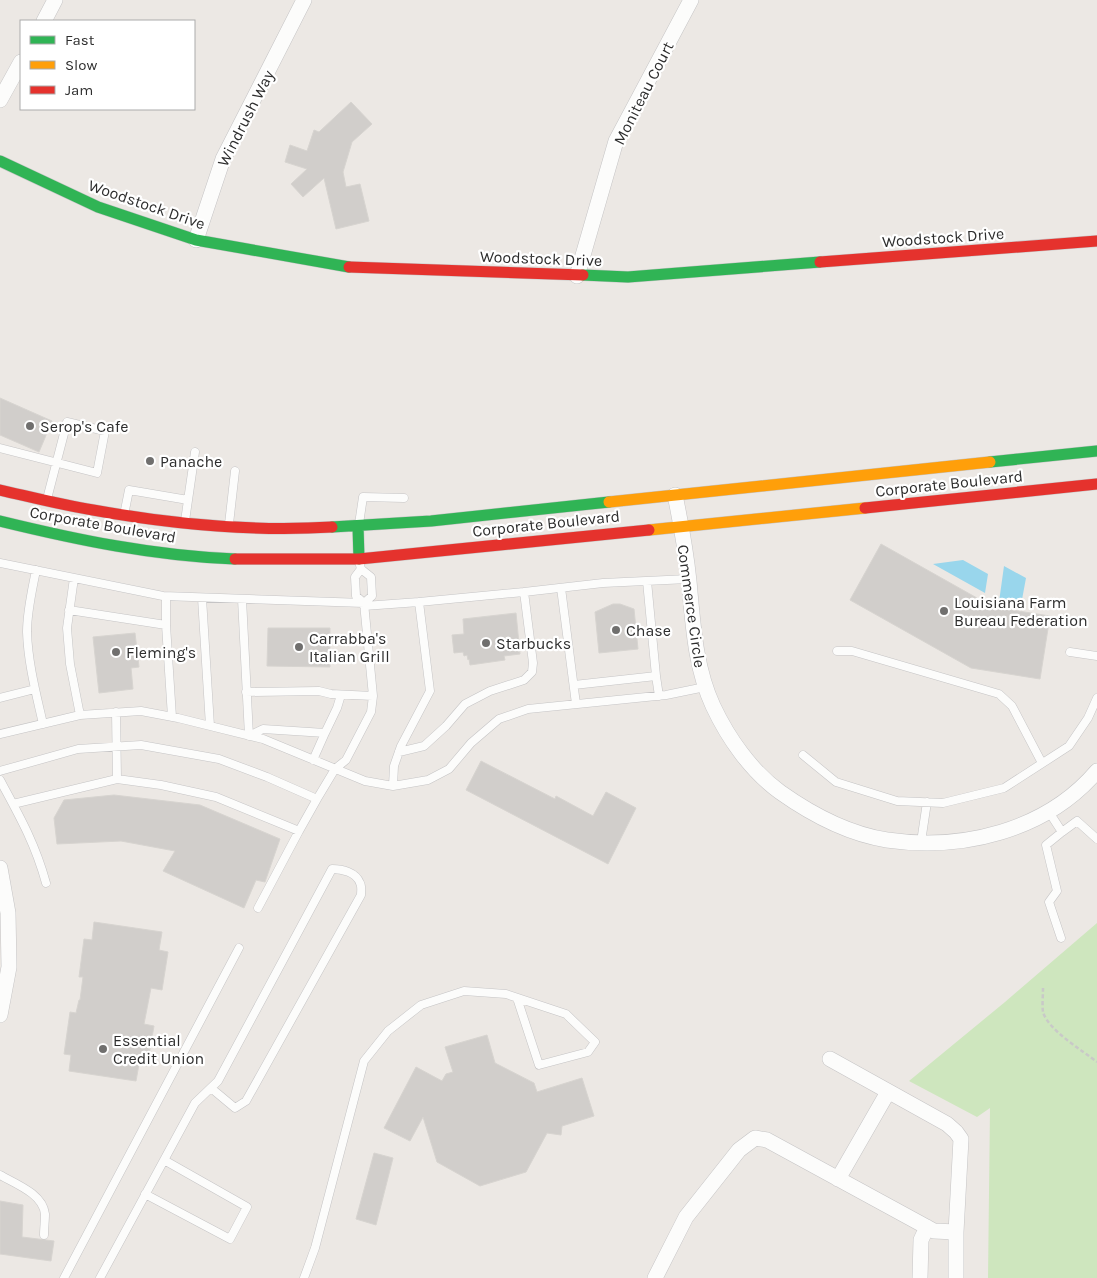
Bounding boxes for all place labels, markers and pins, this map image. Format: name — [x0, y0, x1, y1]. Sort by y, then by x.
place label: Serop's Cafe — [40, 417, 128, 436]
marker: Serop's Cafe — [24, 420, 36, 432]
place label: Panache — [160, 452, 222, 471]
marker: Panache — [144, 455, 156, 467]
place label: Louisiana Farm Bureau Federation — [954, 593, 1088, 630]
marker: Louisiana Farm Bureau Federation — [938, 605, 950, 617]
place label: Chase — [626, 621, 671, 640]
marker: Chase — [610, 624, 622, 636]
place label: Carrabba's Italian Grill — [309, 629, 390, 666]
place label: Starbucks — [496, 634, 571, 653]
marker: Starbucks — [480, 637, 492, 649]
marker: Carrabba's Italian Grill — [293, 641, 305, 653]
place label: Fleming's — [126, 643, 196, 662]
marker: Fleming's — [110, 646, 122, 658]
place label: Essential Credit Union — [113, 1031, 204, 1068]
marker: Essential Credit Union — [97, 1043, 109, 1055]

